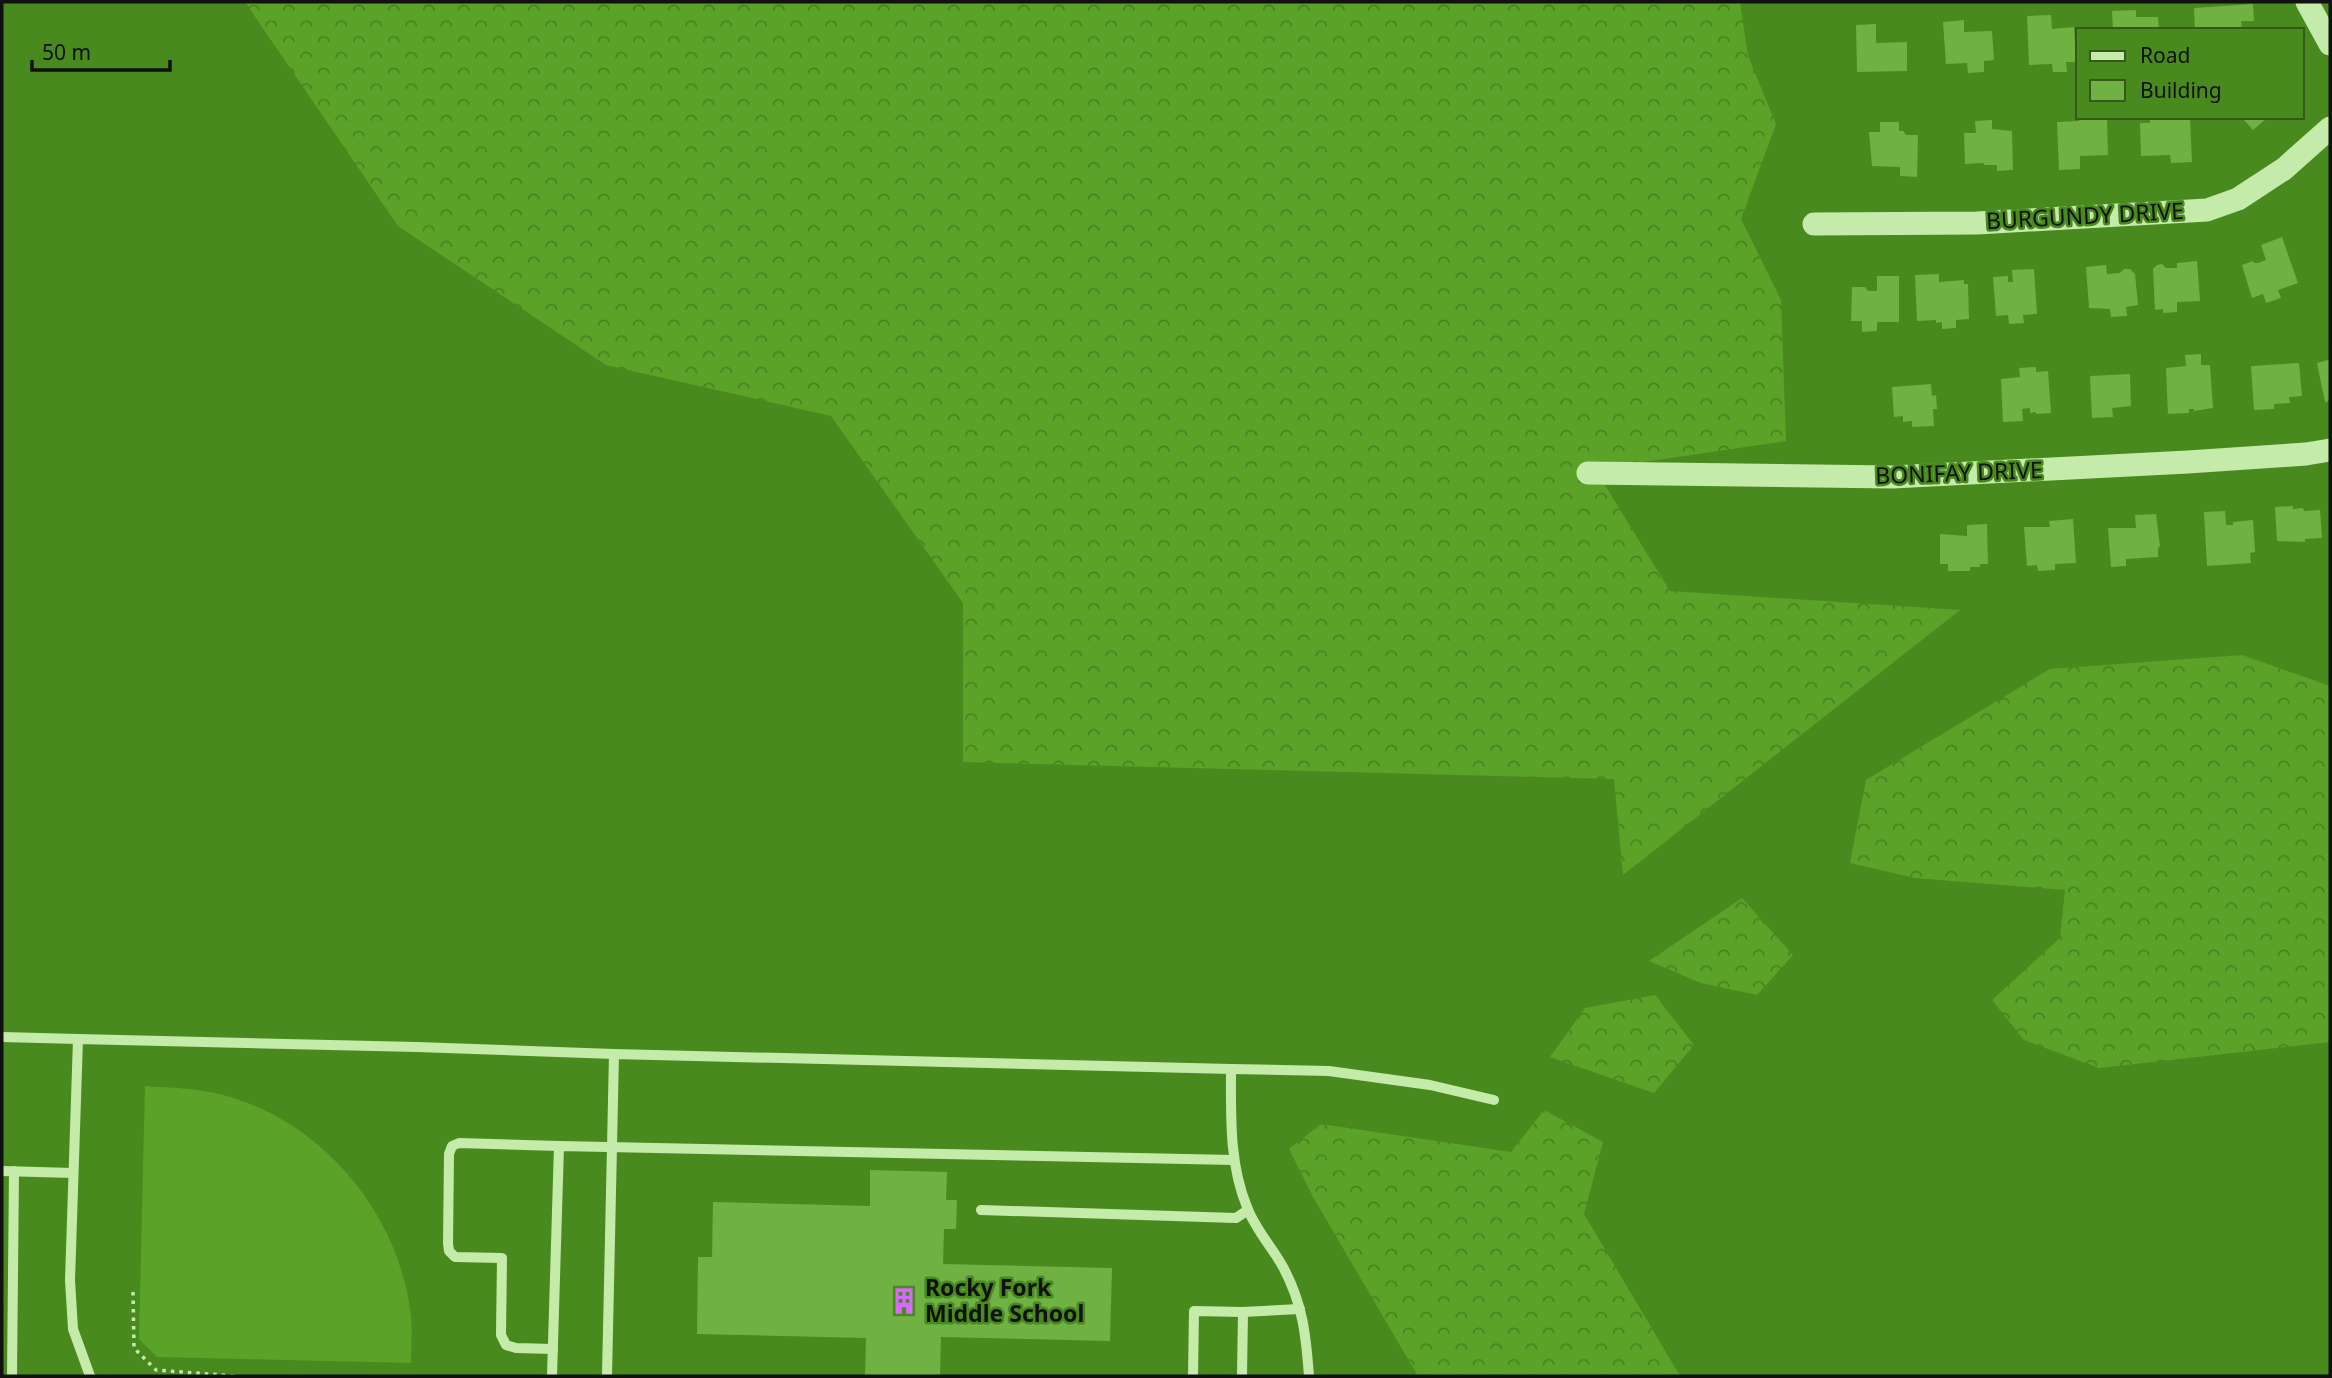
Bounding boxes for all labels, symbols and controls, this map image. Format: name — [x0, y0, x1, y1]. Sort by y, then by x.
scale bar — [32, 28, 170, 72]
legend — [2076, 28, 2304, 119]
text: 50 m — [42, 38, 91, 66]
text: Road — [2140, 41, 2190, 69]
text: Building — [2140, 76, 2222, 104]
street label: BURGUNDY DRIVE — [1985, 194, 2185, 236]
street label: BONIFAY DRIVE — [1875, 453, 2043, 491]
place label: Rocky Fork Middle School — [925, 1271, 1084, 1329]
building icon: Rocky Fork Middle School — [889, 1286, 919, 1316]

